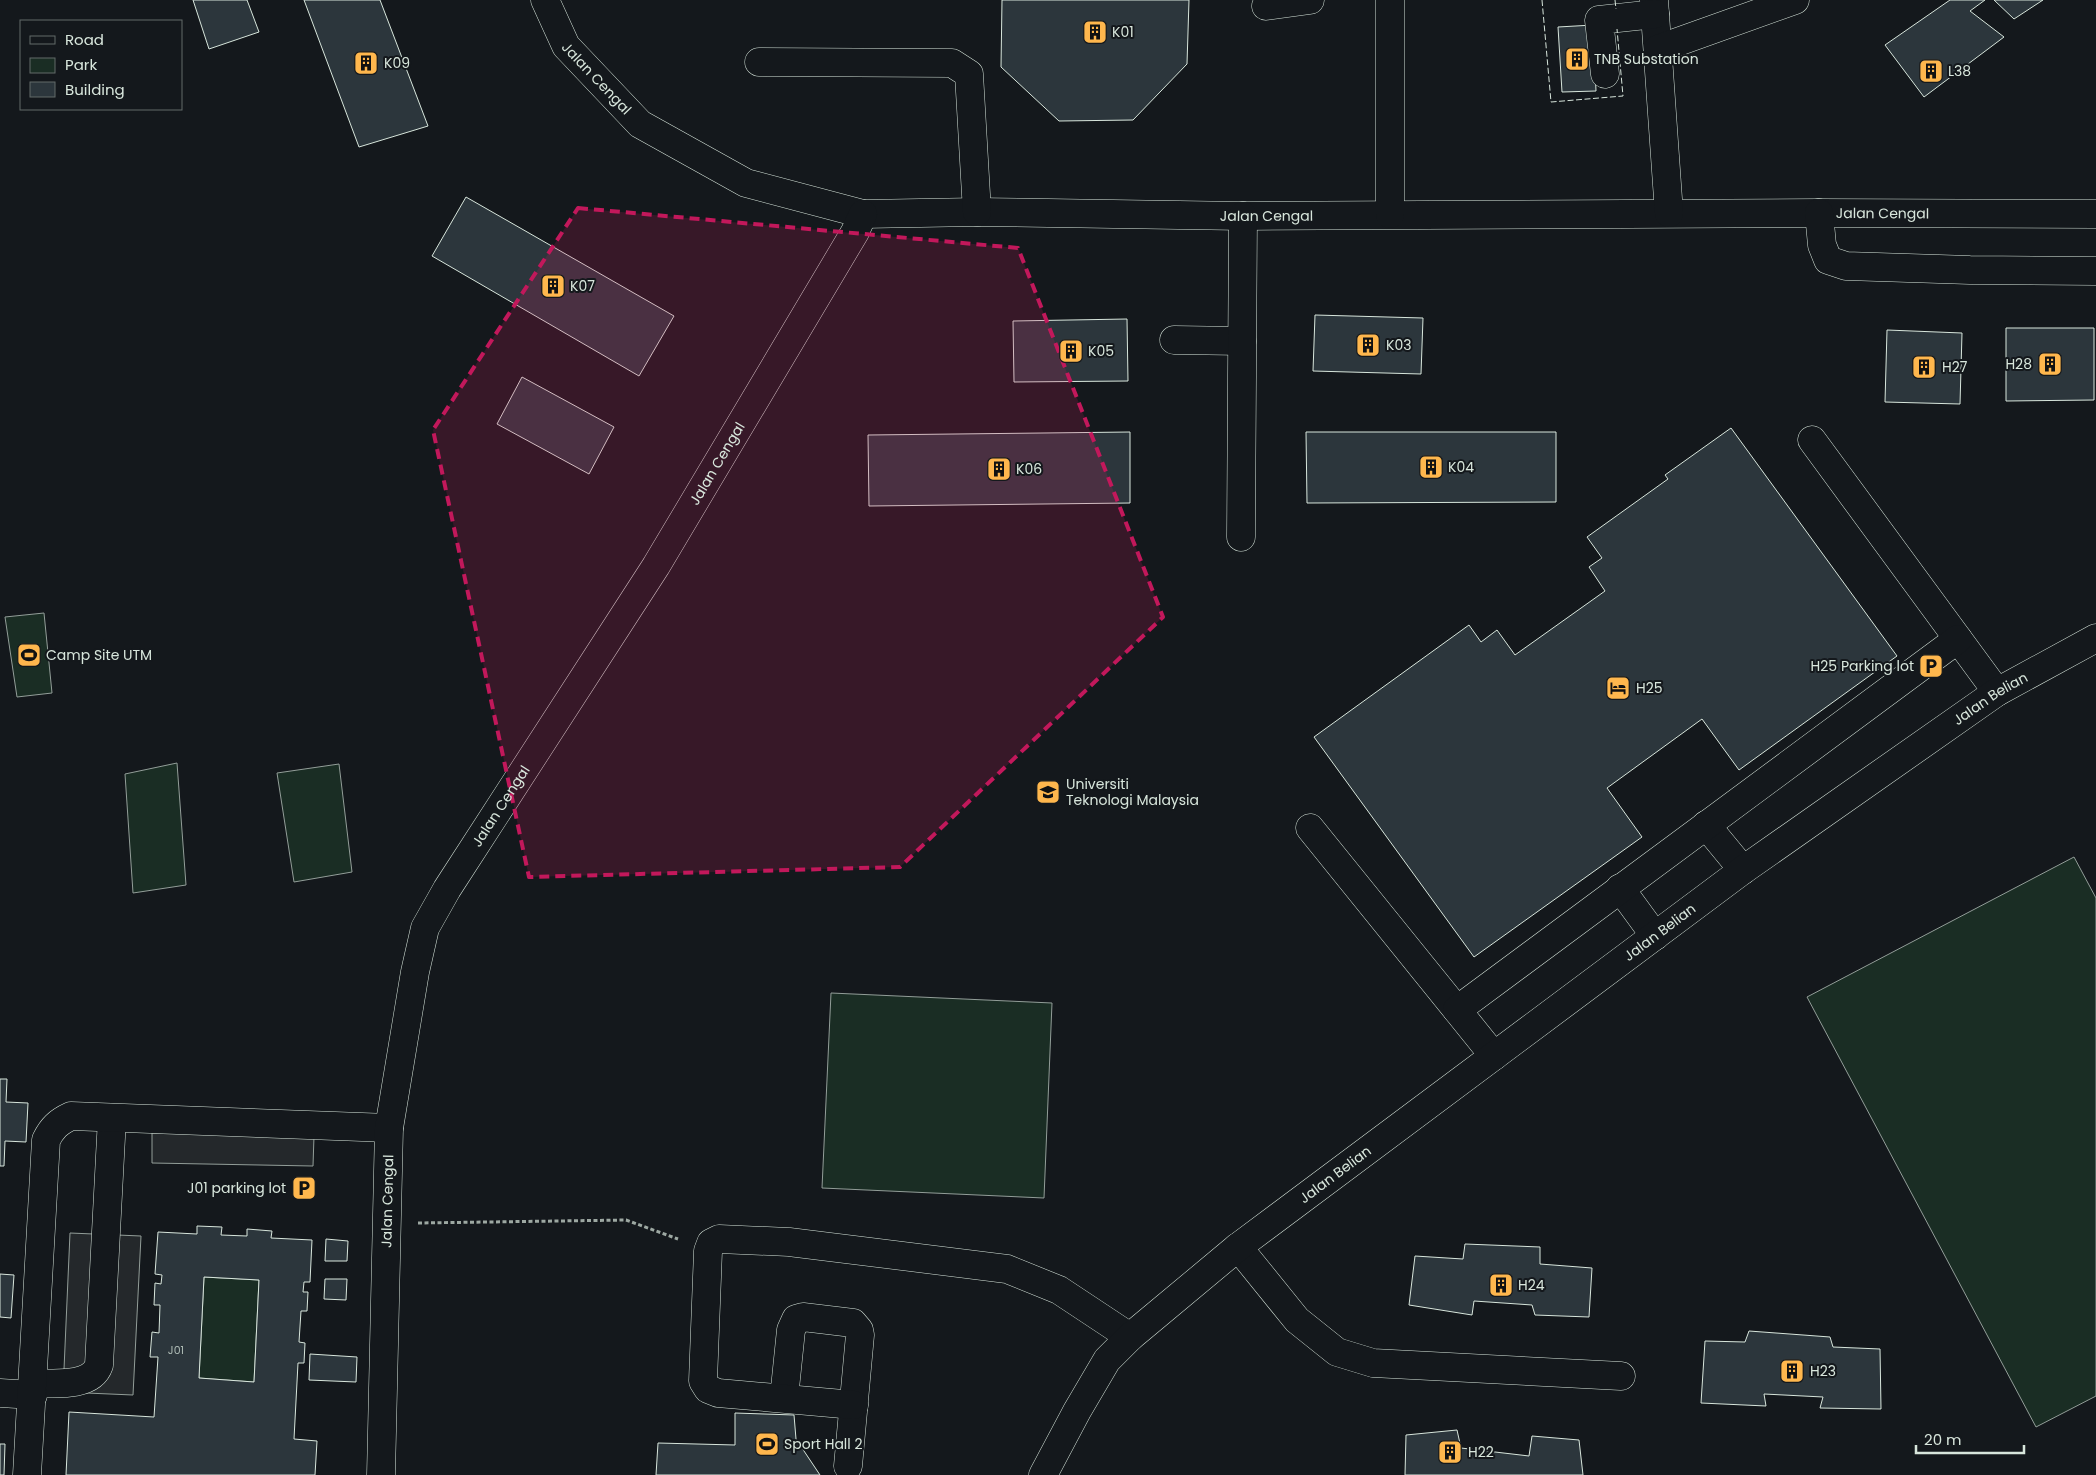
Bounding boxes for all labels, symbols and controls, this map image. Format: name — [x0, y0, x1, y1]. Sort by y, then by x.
building icon: K01 — [1082, 19, 1108, 45]
legend — [20, 20, 182, 110]
place label: K01 — [1112, 22, 1134, 42]
text: Road — [65, 29, 104, 50]
street label: Jalan Cengal — [557, 37, 636, 119]
building icon: TNB Substation — [1564, 46, 1590, 72]
place label: TNB Substation — [1594, 49, 1699, 69]
building icon: K09 — [353, 50, 379, 76]
place label: K09 — [384, 53, 410, 73]
text: Park — [65, 54, 97, 75]
building icon: L38 — [1918, 58, 1944, 84]
place label: L38 — [1948, 61, 1971, 81]
text: Building — [65, 79, 125, 100]
street label: Jalan Cengal — [1836, 203, 1929, 223]
street label: Jalan Cengal — [1220, 206, 1313, 226]
building icon: K07 — [540, 273, 566, 299]
place label: K07 — [570, 276, 595, 296]
building icon: K03 — [1355, 332, 1381, 358]
place label: K03 — [1386, 335, 1411, 355]
building icon: K05 — [1058, 338, 1084, 364]
place label: K05 — [1088, 341, 1114, 361]
building icon: H28 — [2037, 351, 2063, 377]
building icon: H27 — [1911, 354, 1937, 380]
place label: H28 — [2005, 354, 2032, 374]
place label: H27 — [1942, 357, 1968, 377]
street label: Jalan Cengal — [684, 418, 749, 509]
building icon: K04 — [1418, 454, 1444, 480]
building icon: K06 — [986, 456, 1012, 482]
place label: K04 — [1448, 457, 1474, 477]
place label: K06 — [1016, 459, 1042, 479]
sports icon: Camp Site UTM — [16, 642, 42, 668]
place label: Camp Site UTM — [46, 645, 152, 665]
parking icon: H25 Parking lot — [1918, 653, 1944, 679]
place label: H25 Parking lot — [1811, 656, 1914, 676]
street label: Jalan Belian — [1949, 667, 2031, 730]
hotel icon: H25 — [1605, 675, 1631, 701]
place label: H25 — [1636, 678, 1663, 698]
street label: Jalan Cengal — [467, 761, 534, 851]
place label: Universiti Teknologi Malaysia — [1066, 774, 1199, 810]
school or university icon: Universiti Teknologi Malaysia — [1035, 779, 1061, 805]
street label: Jalan Belian — [1620, 899, 1700, 966]
street label: Jalan Belian — [1295, 1141, 1375, 1208]
street label: Jalan Cengal — [376, 1154, 398, 1248]
parking icon: J01 parking lot — [291, 1175, 317, 1201]
place label: J01 parking lot — [187, 1178, 286, 1198]
building icon: H24 — [1488, 1272, 1514, 1298]
place label: H24 — [1518, 1275, 1545, 1295]
house number: J01 — [168, 1342, 184, 1358]
building icon: H23 — [1779, 1358, 1805, 1384]
place label: H23 — [1810, 1361, 1836, 1381]
scale bar — [1916, 1422, 2024, 1454]
text: 20 m — [1924, 1429, 1962, 1450]
sports icon: Sport Hall 2 — [754, 1431, 780, 1457]
place label: Sport Hall 2 — [784, 1434, 863, 1454]
building icon: H22 — [1437, 1439, 1463, 1465]
place label: H22 — [1468, 1442, 1494, 1462]

